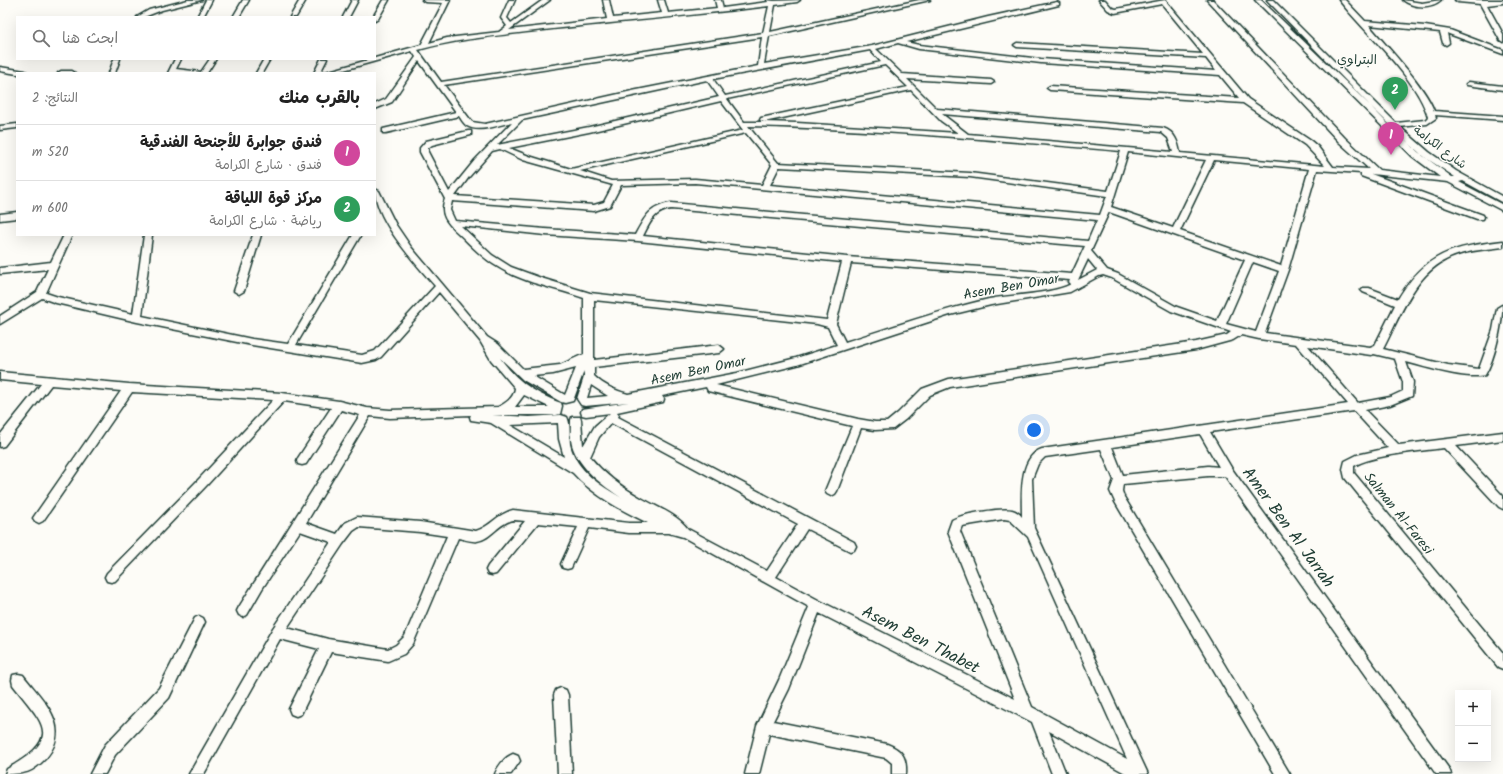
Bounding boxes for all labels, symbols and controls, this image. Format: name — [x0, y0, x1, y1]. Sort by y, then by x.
search box — [16, 16, 376, 60]
icon: search — [30, 27, 52, 49]
text: ابحث هنا — [62, 27, 118, 51]
district label: البتراوي — [1337, 50, 1377, 71]
pin: 2 — [1382, 77, 1408, 110]
text: بالقرب منك — [279, 85, 360, 112]
text: النتائج: 2 — [32, 88, 78, 109]
street label: شارع الكرامة — [1409, 121, 1470, 174]
pin: 1 — [1378, 122, 1404, 155]
text: فندق جوابرة للأجنحة الفندقية — [140, 131, 322, 155]
text: 520 m — [32, 142, 69, 163]
text: 1 — [345, 142, 349, 163]
text: فندق · شارع الكرامة — [215, 155, 322, 176]
text: مركز قوة اللياقة — [225, 187, 322, 211]
text: 600 m — [32, 198, 68, 219]
text: 2 — [343, 198, 351, 219]
text: رياضة · شارع الكرامة — [210, 211, 322, 232]
street label: Asem Ben Omar — [962, 268, 1062, 306]
street label: Asem Ben Omar — [649, 350, 749, 392]
your location — [1024, 420, 1044, 440]
street label: Amer Ben Al Jarrah — [1235, 462, 1341, 594]
street label: Salman Al-Faresi — [1358, 468, 1439, 560]
street label: Asem Ben Thabet — [857, 599, 984, 682]
map controls — [1455, 690, 1491, 762]
button: + — [1455, 690, 1491, 726]
button: − — [1455, 726, 1491, 762]

